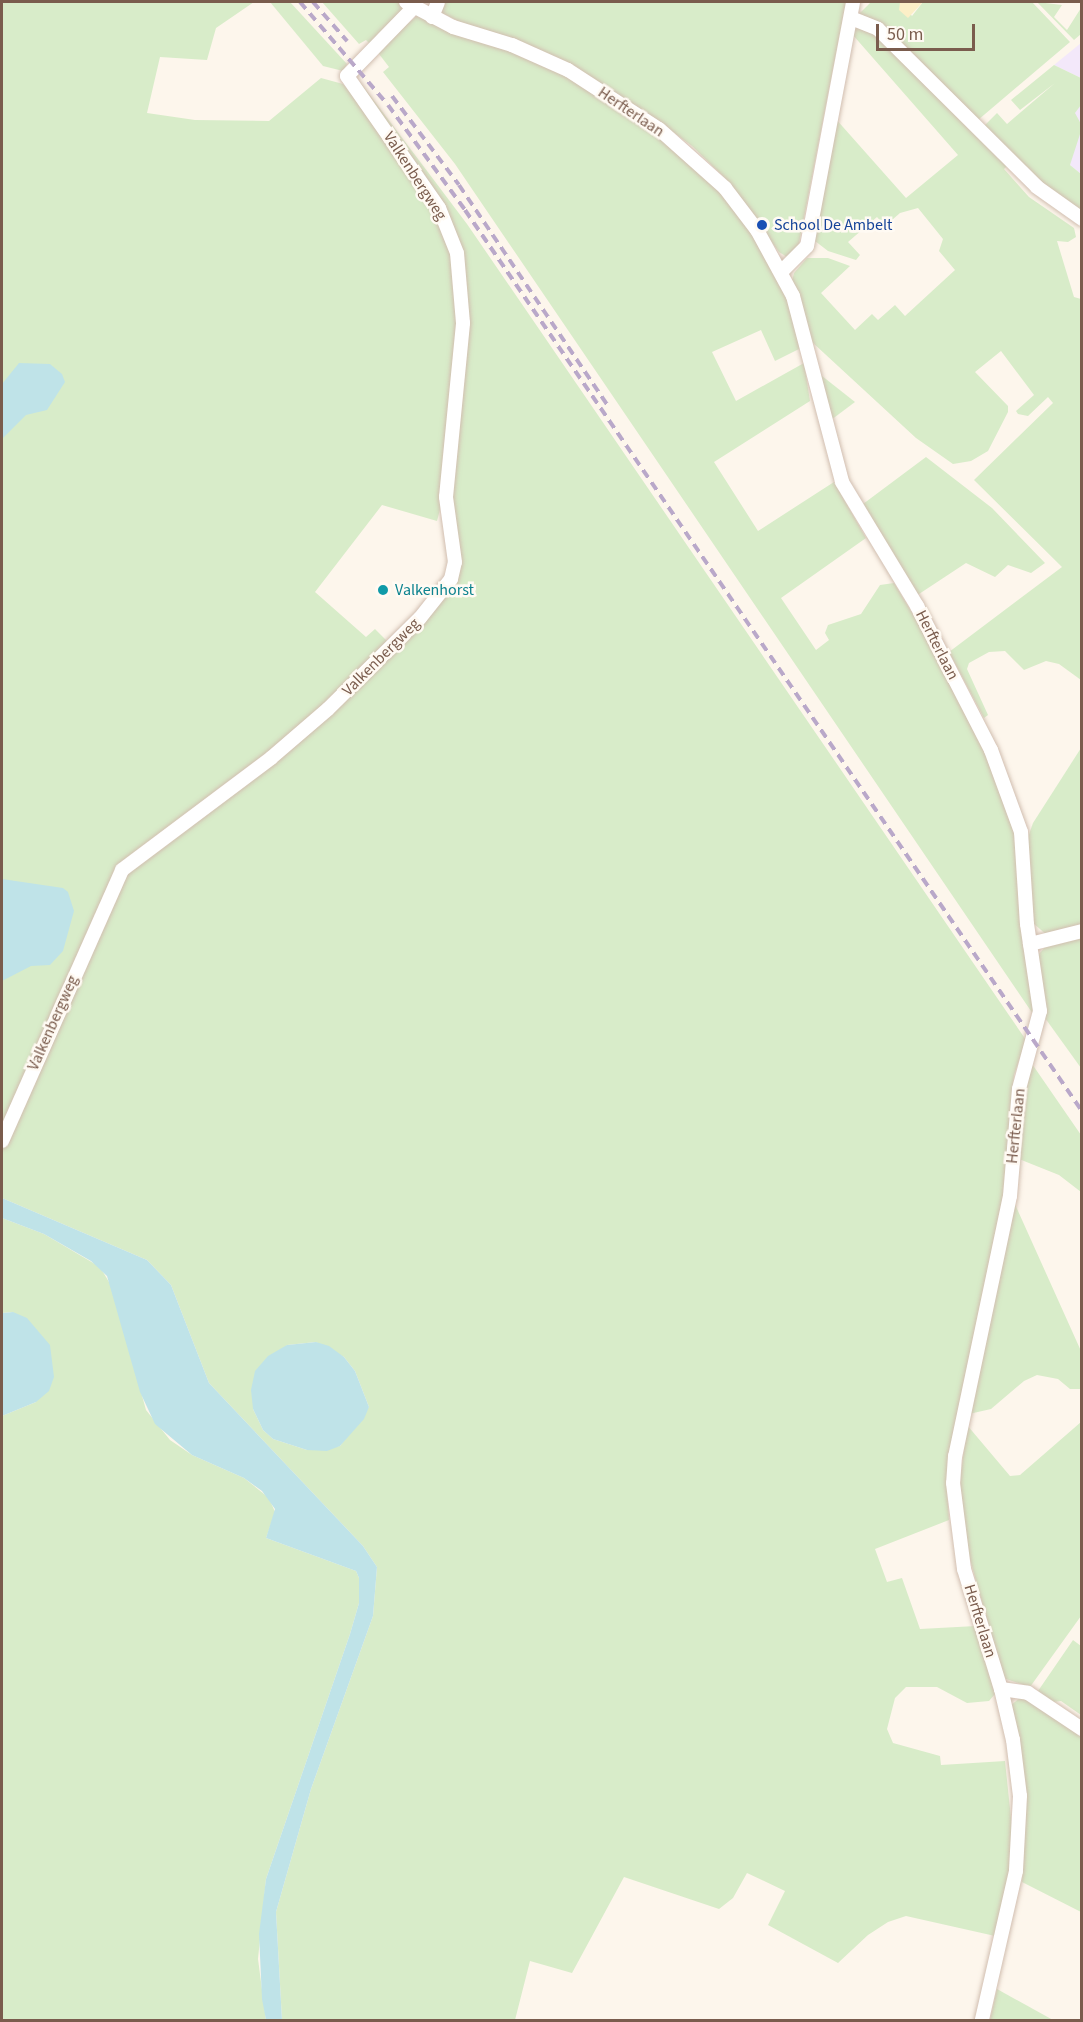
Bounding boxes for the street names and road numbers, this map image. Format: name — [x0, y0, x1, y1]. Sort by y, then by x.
street label: Herfterlaan — [594, 83, 668, 141]
street label: Valkenbergweg — [379, 128, 451, 224]
street label: Herfterlaan — [911, 607, 963, 683]
street label: Valkenbergweg — [338, 614, 424, 700]
street label: Valkenbergweg — [24, 973, 82, 1073]
street label: Herfterlaan — [1002, 1087, 1030, 1165]
street label: Herfterlaan — [960, 1582, 1000, 1660]

